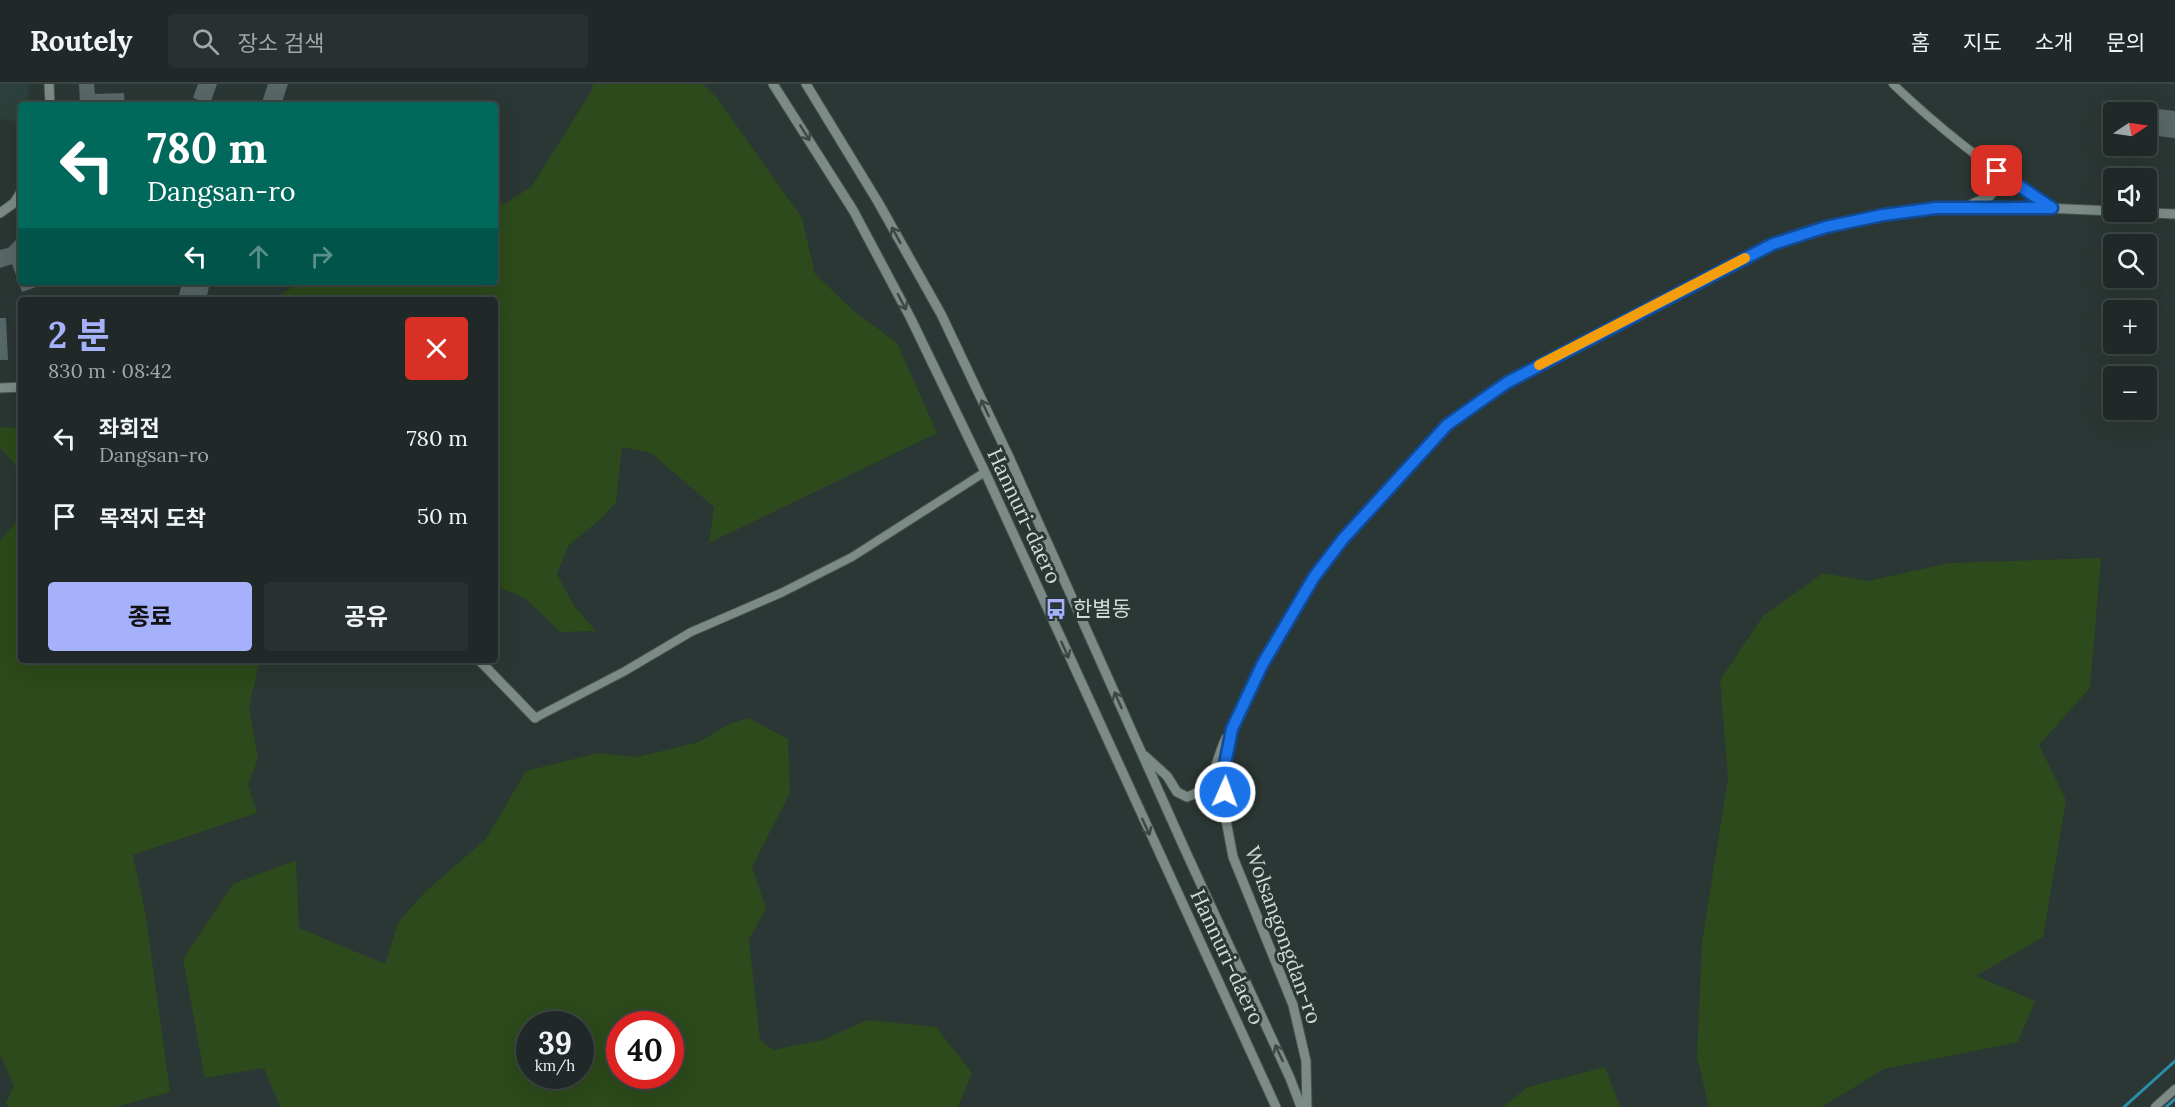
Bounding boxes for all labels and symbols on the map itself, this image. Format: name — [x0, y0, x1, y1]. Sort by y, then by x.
north arrow — [2103, 102, 2157, 156]
one-way arrow — [799, 124, 811, 141]
pin — [1971, 145, 2022, 196]
one-way arrow — [890, 226, 901, 244]
one-way arrow — [896, 293, 908, 310]
one-way arrow — [978, 400, 990, 418]
street label: Hannuri-daero — [981, 444, 1068, 588]
place label: 한별동 — [1073, 595, 1131, 622]
bus stop icon: 한별동 — [1044, 597, 1068, 621]
one-way arrow — [1060, 640, 1072, 658]
one-way arrow — [1112, 692, 1123, 710]
position arrow — [1193, 760, 1257, 824]
one-way arrow — [1142, 818, 1153, 836]
street label: Wolsangongdan-ro — [1239, 842, 1328, 1027]
street label: Hannuri-daero — [1184, 885, 1271, 1029]
speed limit sign: 40 — [606, 1011, 684, 1089]
one-way arrow — [1272, 1044, 1284, 1062]

